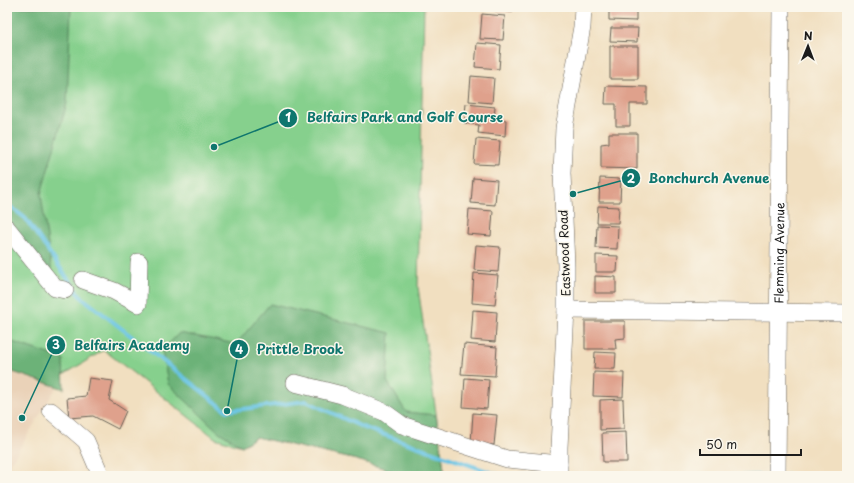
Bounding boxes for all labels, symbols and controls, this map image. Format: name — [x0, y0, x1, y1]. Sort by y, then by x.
north arrow — [788, 26, 828, 66]
text: N — [804, 27, 813, 44]
callout: Belfairs Park and Golf Course — [278, 105, 512, 130]
text: Belfairs Park and Golf Course — [307, 107, 503, 126]
text: 1 — [285, 108, 291, 126]
callout: Bonchurch Avenue — [621, 166, 778, 191]
text: Bonchurch Avenue — [649, 168, 769, 187]
text: 2 — [627, 169, 636, 187]
street label: Flemming Avenue — [769, 202, 788, 304]
street label: Eastwood Road — [553, 209, 575, 297]
callout: Belfairs Academy — [46, 333, 198, 358]
text: 3 — [52, 335, 60, 353]
text: Belfairs Academy — [74, 335, 190, 354]
callout: Prittle Brook — [229, 337, 351, 362]
text: Prittle Brook — [257, 339, 344, 358]
text: 4 — [235, 340, 243, 358]
scale bar — [700, 431, 801, 457]
text: 50 m — [706, 435, 737, 453]

